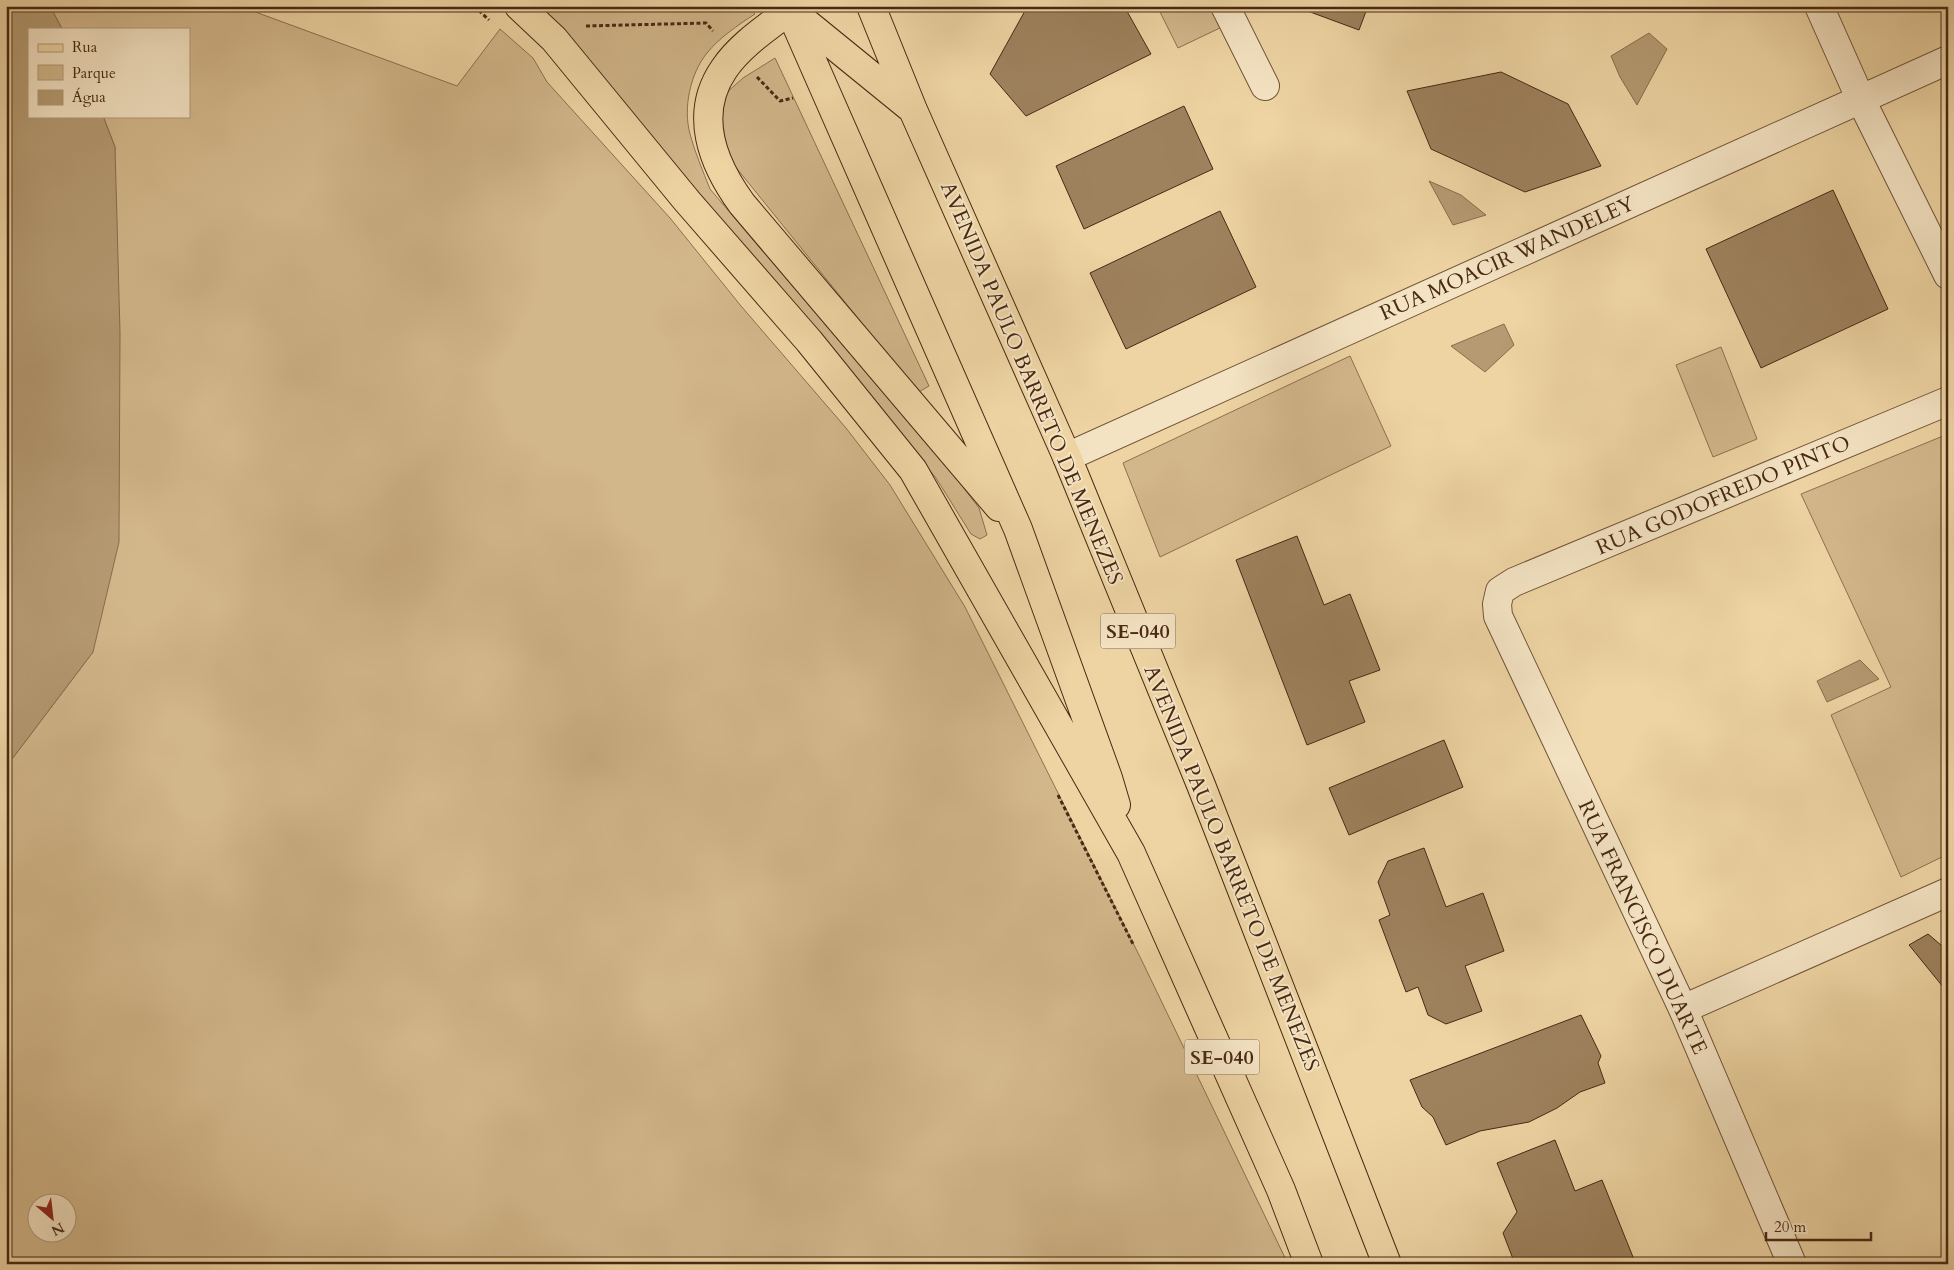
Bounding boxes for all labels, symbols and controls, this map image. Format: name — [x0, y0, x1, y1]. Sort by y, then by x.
legend — [28, 28, 190, 118]
text: Rua — [72, 37, 98, 57]
text: Parque — [72, 63, 116, 83]
text: Água — [72, 87, 106, 107]
street label: AVENIDA PAULO BARRETO DE MENEZES — [933, 177, 1130, 589]
street label: RUA MOACIR WANDELEY — [1375, 189, 1639, 328]
street label: RUA GODOFREDO PINTO — [1592, 429, 1855, 562]
road number: SE-040 — [1100, 614, 1176, 648]
street label: AVENIDA PAULO BARRETO DE MENEZES — [1137, 661, 1327, 1075]
street label: RUA FRANCISCO DUARTE — [1571, 795, 1714, 1059]
road number: SE-040 — [1184, 1040, 1260, 1074]
north arrow — [28, 1192, 78, 1242]
scale bar — [1766, 1210, 1872, 1242]
text: 20 m — [1774, 1217, 1806, 1237]
text: N — [48, 1218, 68, 1240]

